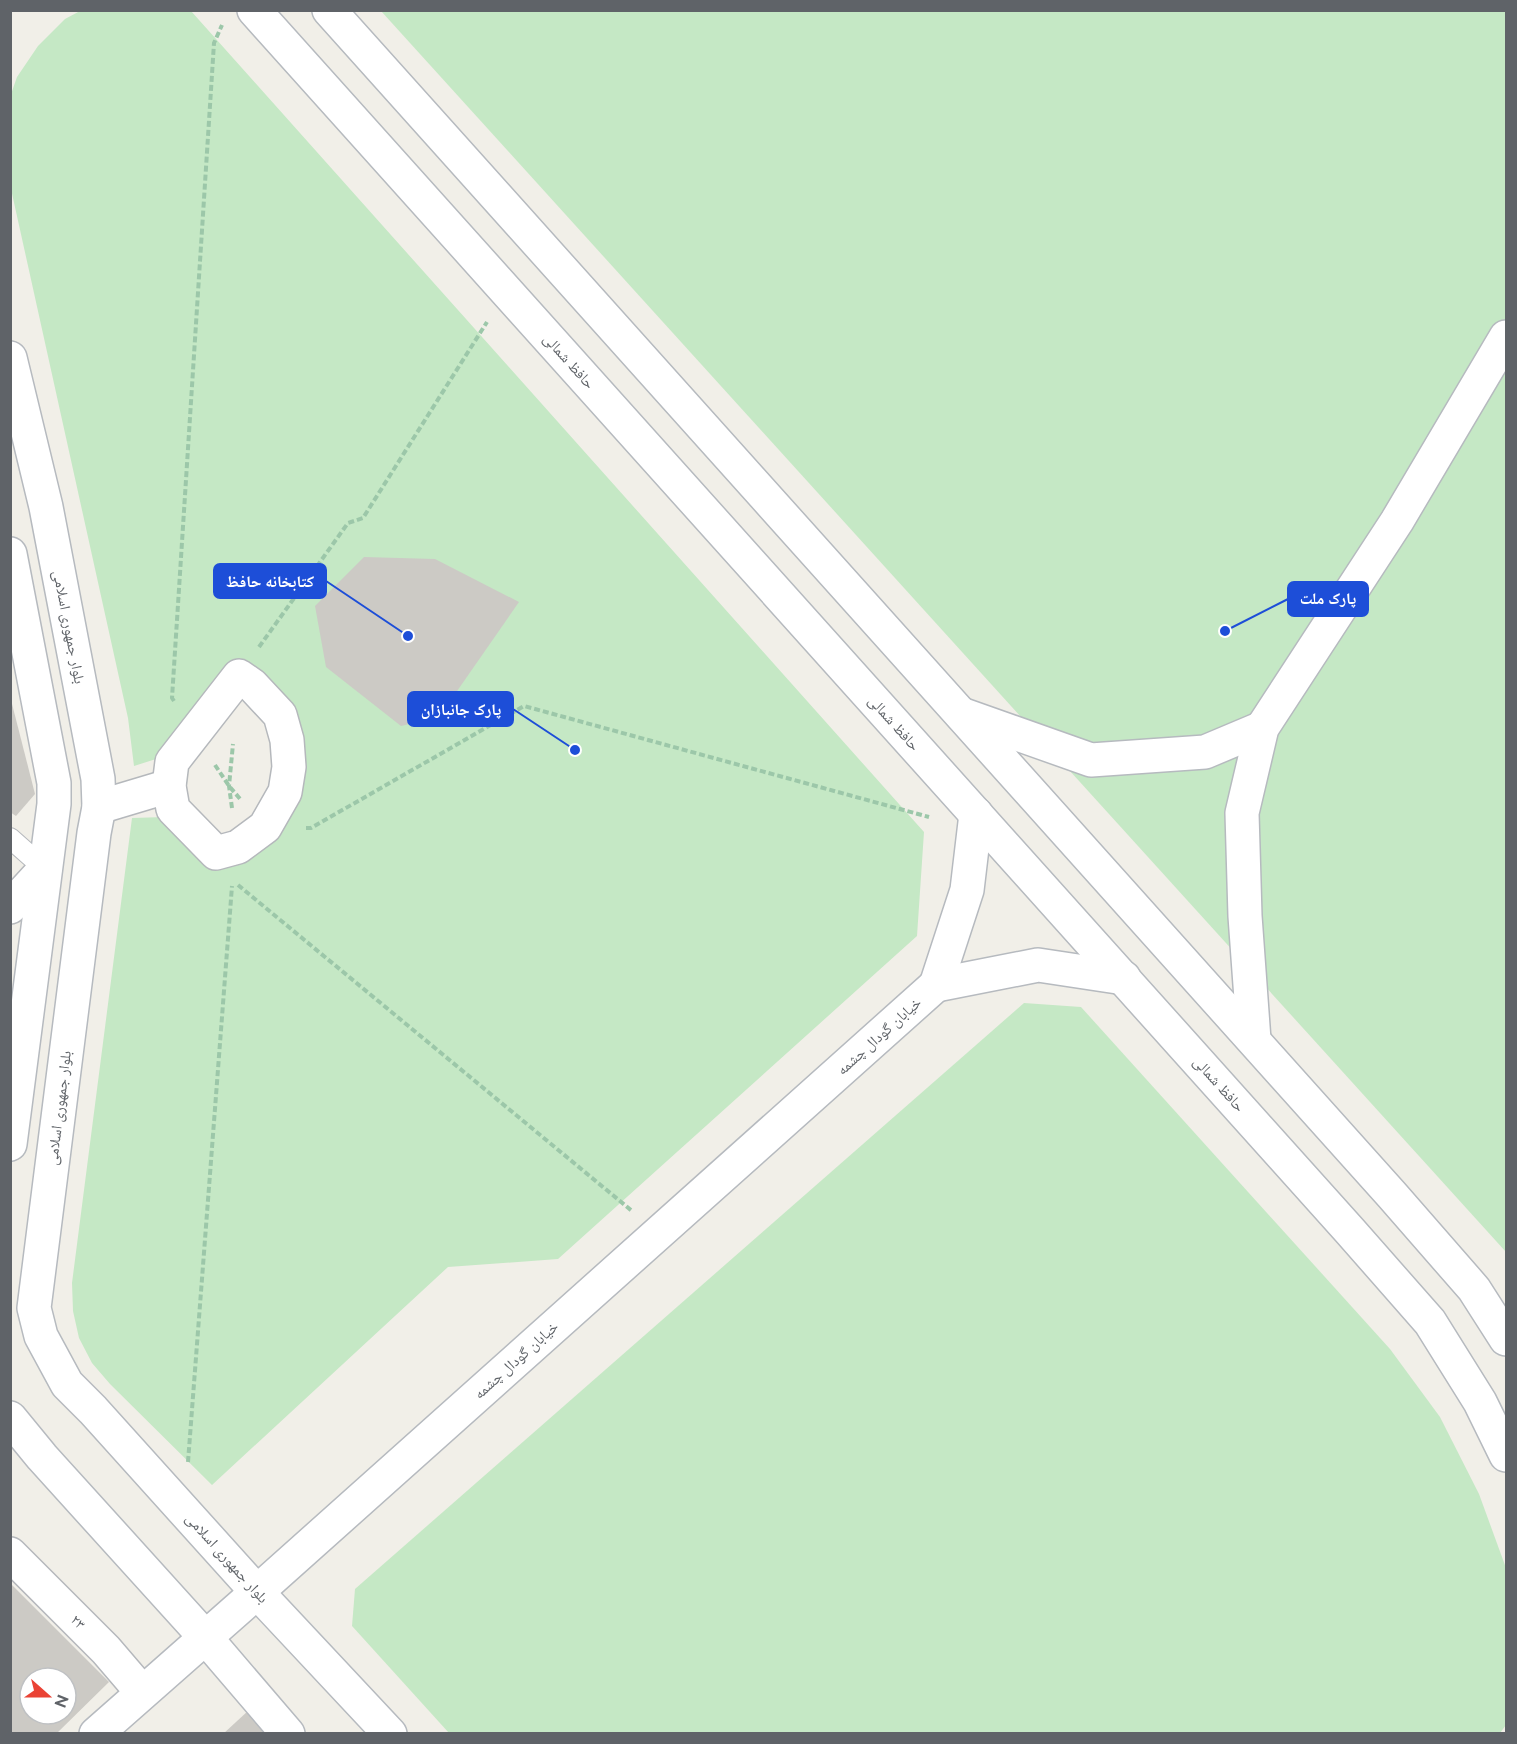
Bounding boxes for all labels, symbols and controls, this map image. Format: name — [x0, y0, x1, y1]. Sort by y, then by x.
street label: حافظ شمالی — [539, 330, 599, 393]
callout: کتابخانه حافظ — [214, 564, 326, 598]
street label: بلوار جمهوری اسلامی — [48, 569, 89, 685]
text: کتابخانه حافظ — [226, 572, 314, 591]
callout: پارک ملت — [1288, 582, 1368, 616]
text: پارک ملت — [1300, 589, 1356, 608]
callout: پارک جانبازان — [408, 692, 513, 726]
street label: حافظ شمالی — [864, 692, 924, 755]
text: پارک جانبازان — [421, 700, 501, 719]
street label: خیابان گودال چشمه — [833, 993, 926, 1079]
street label: بلوار جمهوری اسلامی — [43, 1050, 76, 1166]
street label: حافظ شمالی — [1189, 1053, 1249, 1116]
street label: خیابان گودال چشمه — [470, 1317, 563, 1403]
street label: بلوار جمهوری اسلامی — [181, 1509, 272, 1607]
street label: ۲۳ — [67, 1611, 89, 1633]
north arrow — [18, 1666, 78, 1726]
text: N — [50, 1692, 73, 1710]

